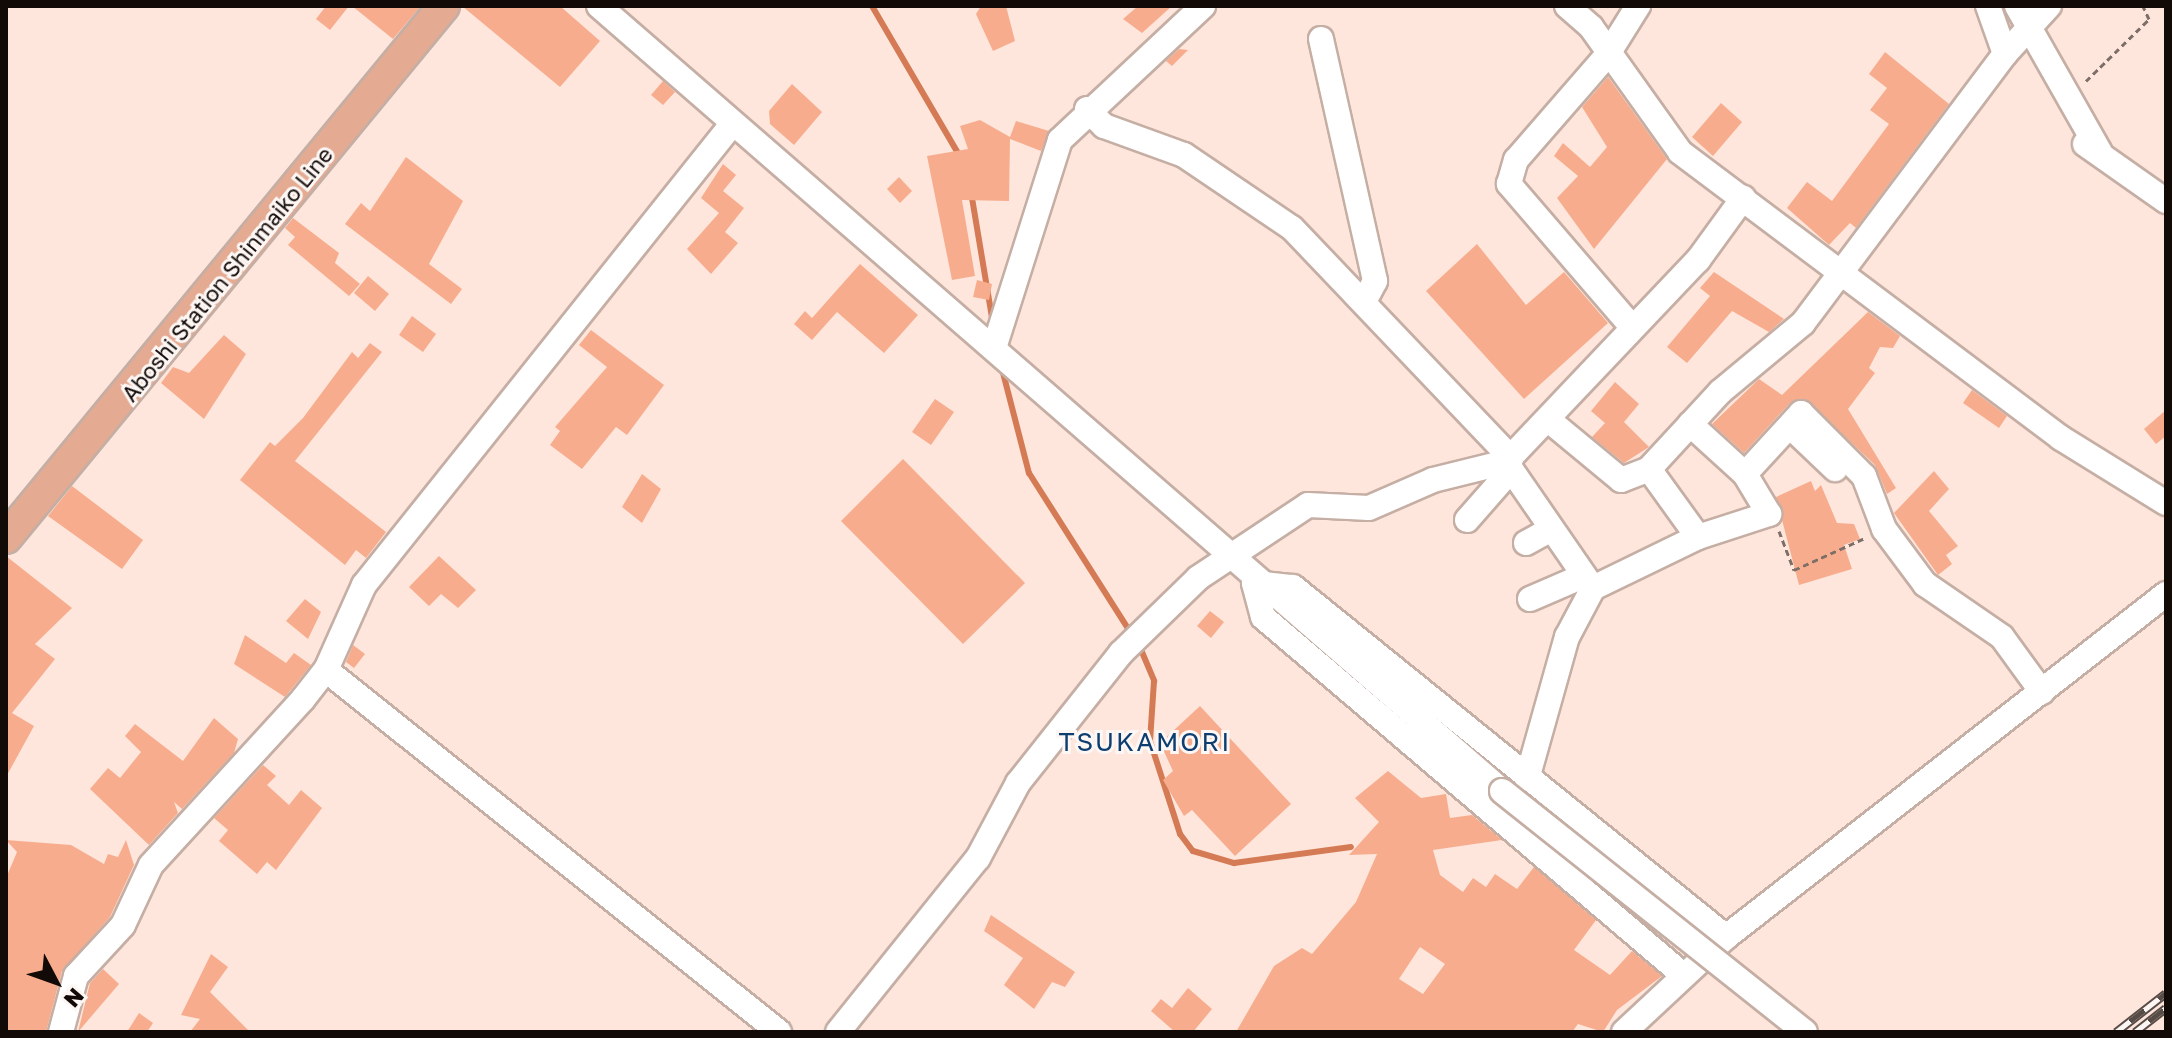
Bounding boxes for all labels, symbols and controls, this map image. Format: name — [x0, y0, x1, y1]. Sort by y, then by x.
street label: Aboshi Station Shinmaiko Line — [116, 141, 338, 407]
district label: TSUKAMORI — [1059, 726, 1231, 758]
north arrow — [16, 942, 96, 1022]
text: N — [59, 983, 90, 1013]

